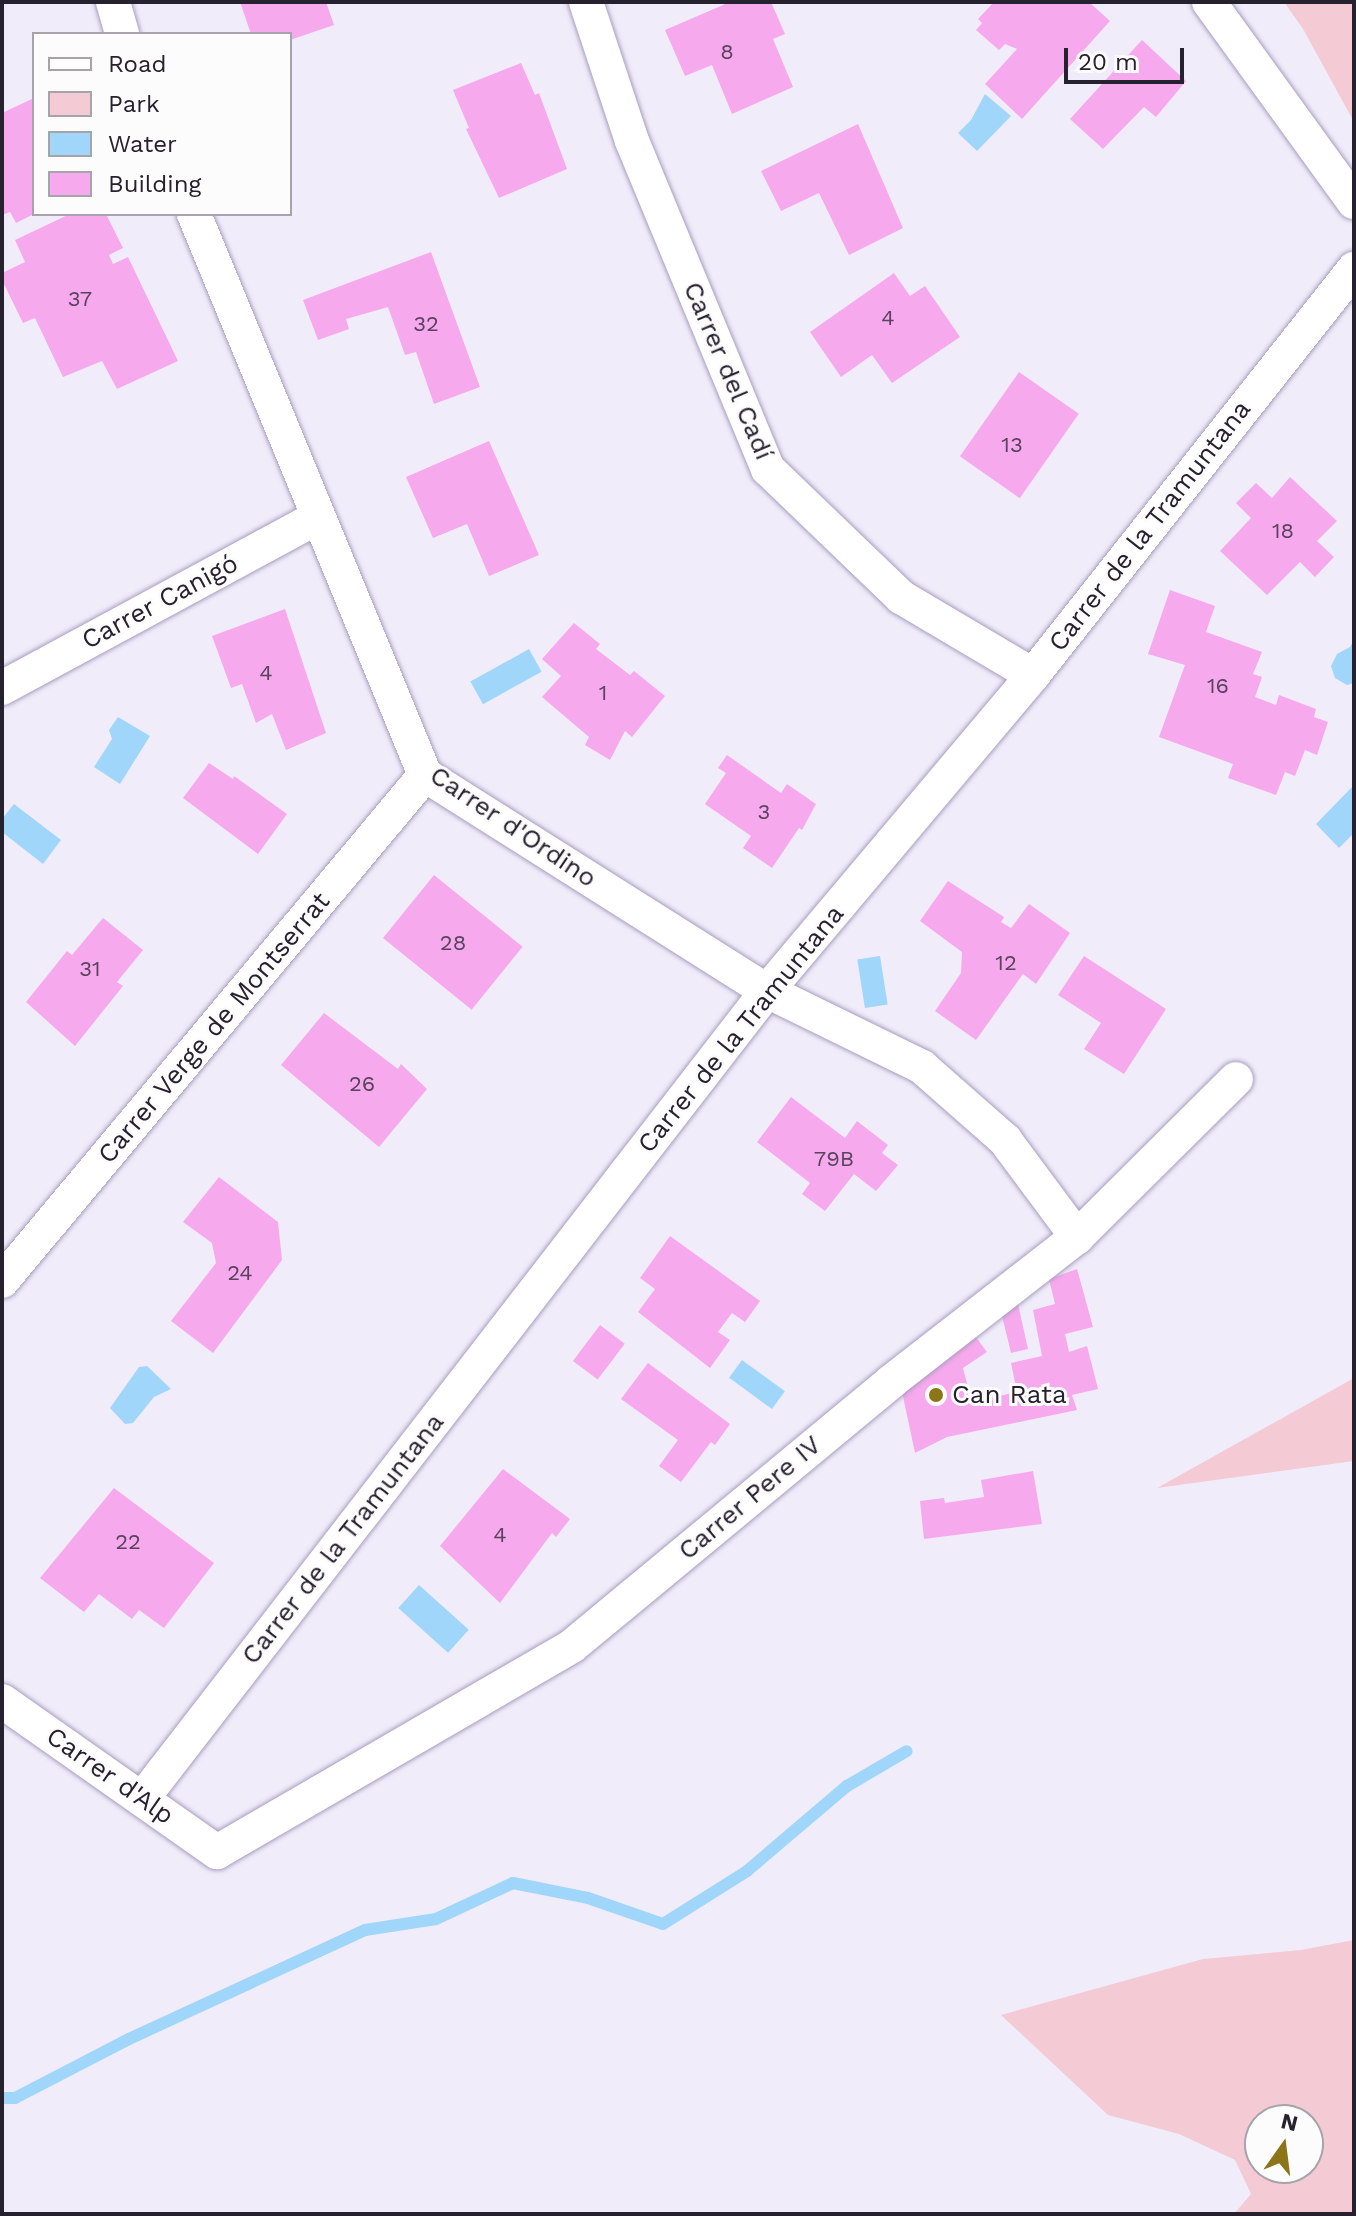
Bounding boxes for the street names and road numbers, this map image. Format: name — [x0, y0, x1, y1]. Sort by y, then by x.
street label: Carrer del Cadí — [676, 277, 780, 465]
street label: Carrer de la Tramuntana — [1042, 394, 1258, 658]
street label: Carrer Canigó — [76, 548, 244, 656]
street label: Carrer d'Ordino — [424, 760, 602, 894]
street label: Carrer Verge de Montserrat — [91, 886, 337, 1170]
street label: Carrer de la Tramuntana — [631, 898, 851, 1160]
street label: Carrer de la Tramuntana — [235, 1407, 451, 1671]
street label: Carrer Pere IV — [672, 1429, 828, 1567]
street label: Carrer d'Alp — [40, 1720, 180, 1832]

